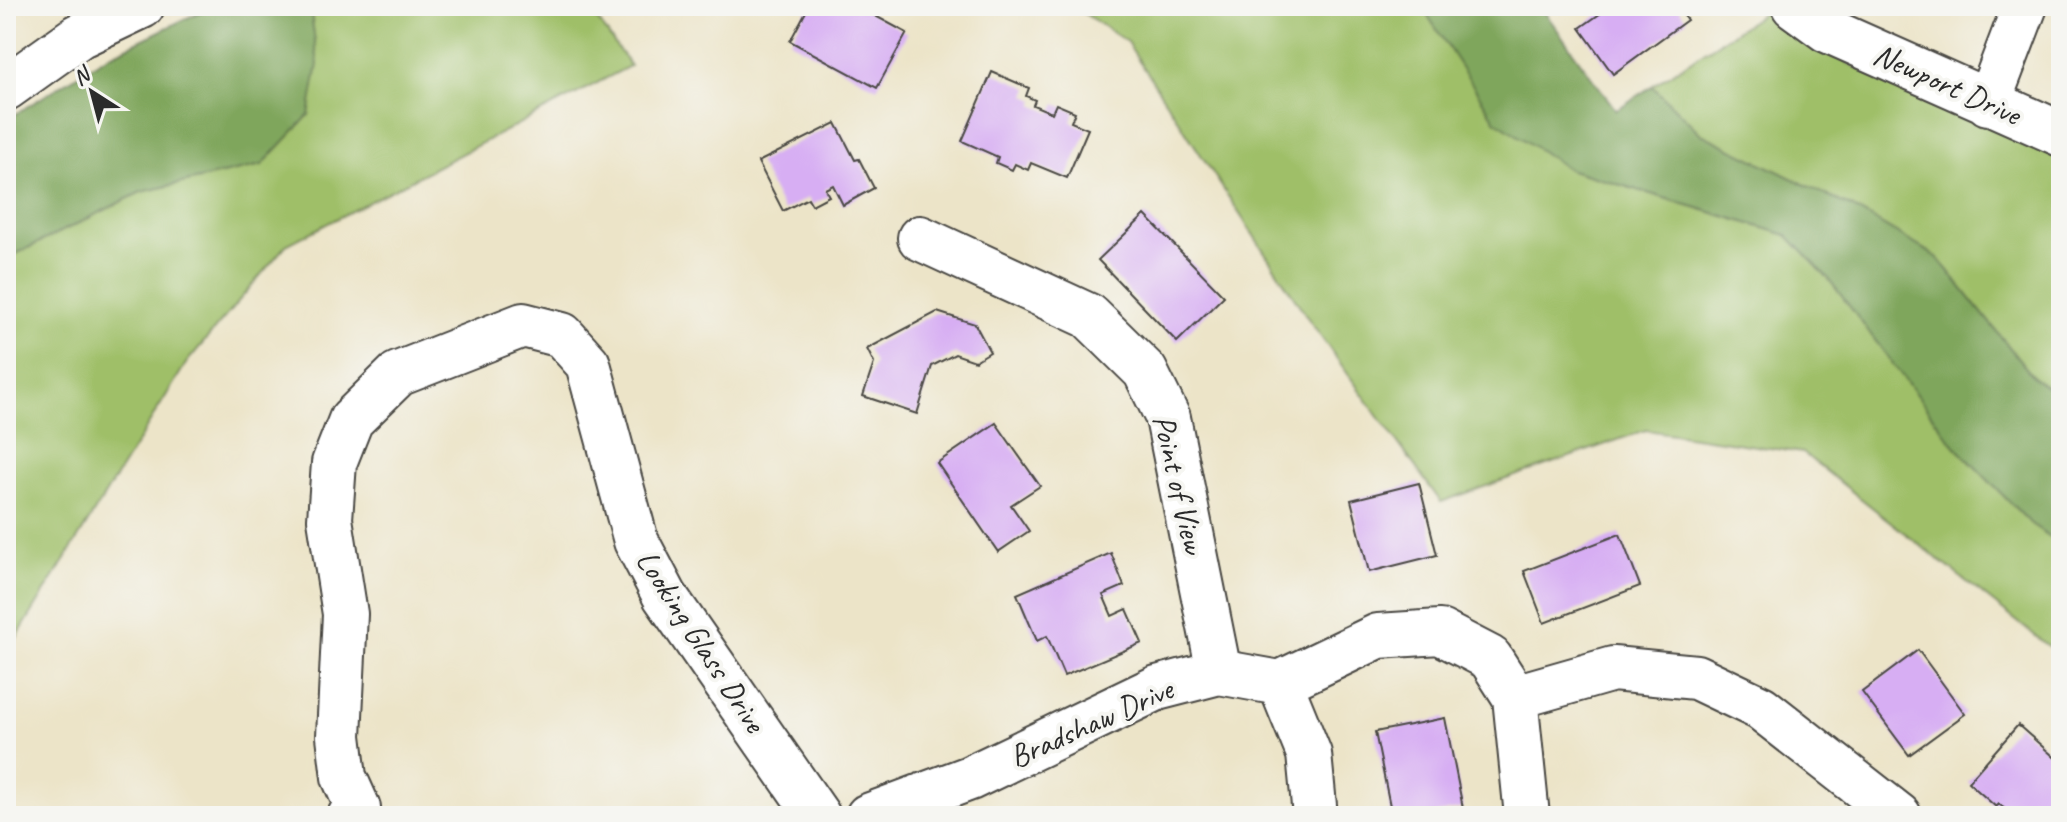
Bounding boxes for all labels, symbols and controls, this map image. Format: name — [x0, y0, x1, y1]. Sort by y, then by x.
street label: Newport Drive — [1867, 33, 2029, 136]
north arrow — [52, 52, 132, 132]
text: N — [67, 59, 97, 92]
street label: Point of View — [1143, 411, 1215, 560]
street label: Looking Glass Drive — [627, 542, 777, 742]
street label: Bradshaw Drive — [1003, 668, 1181, 777]

